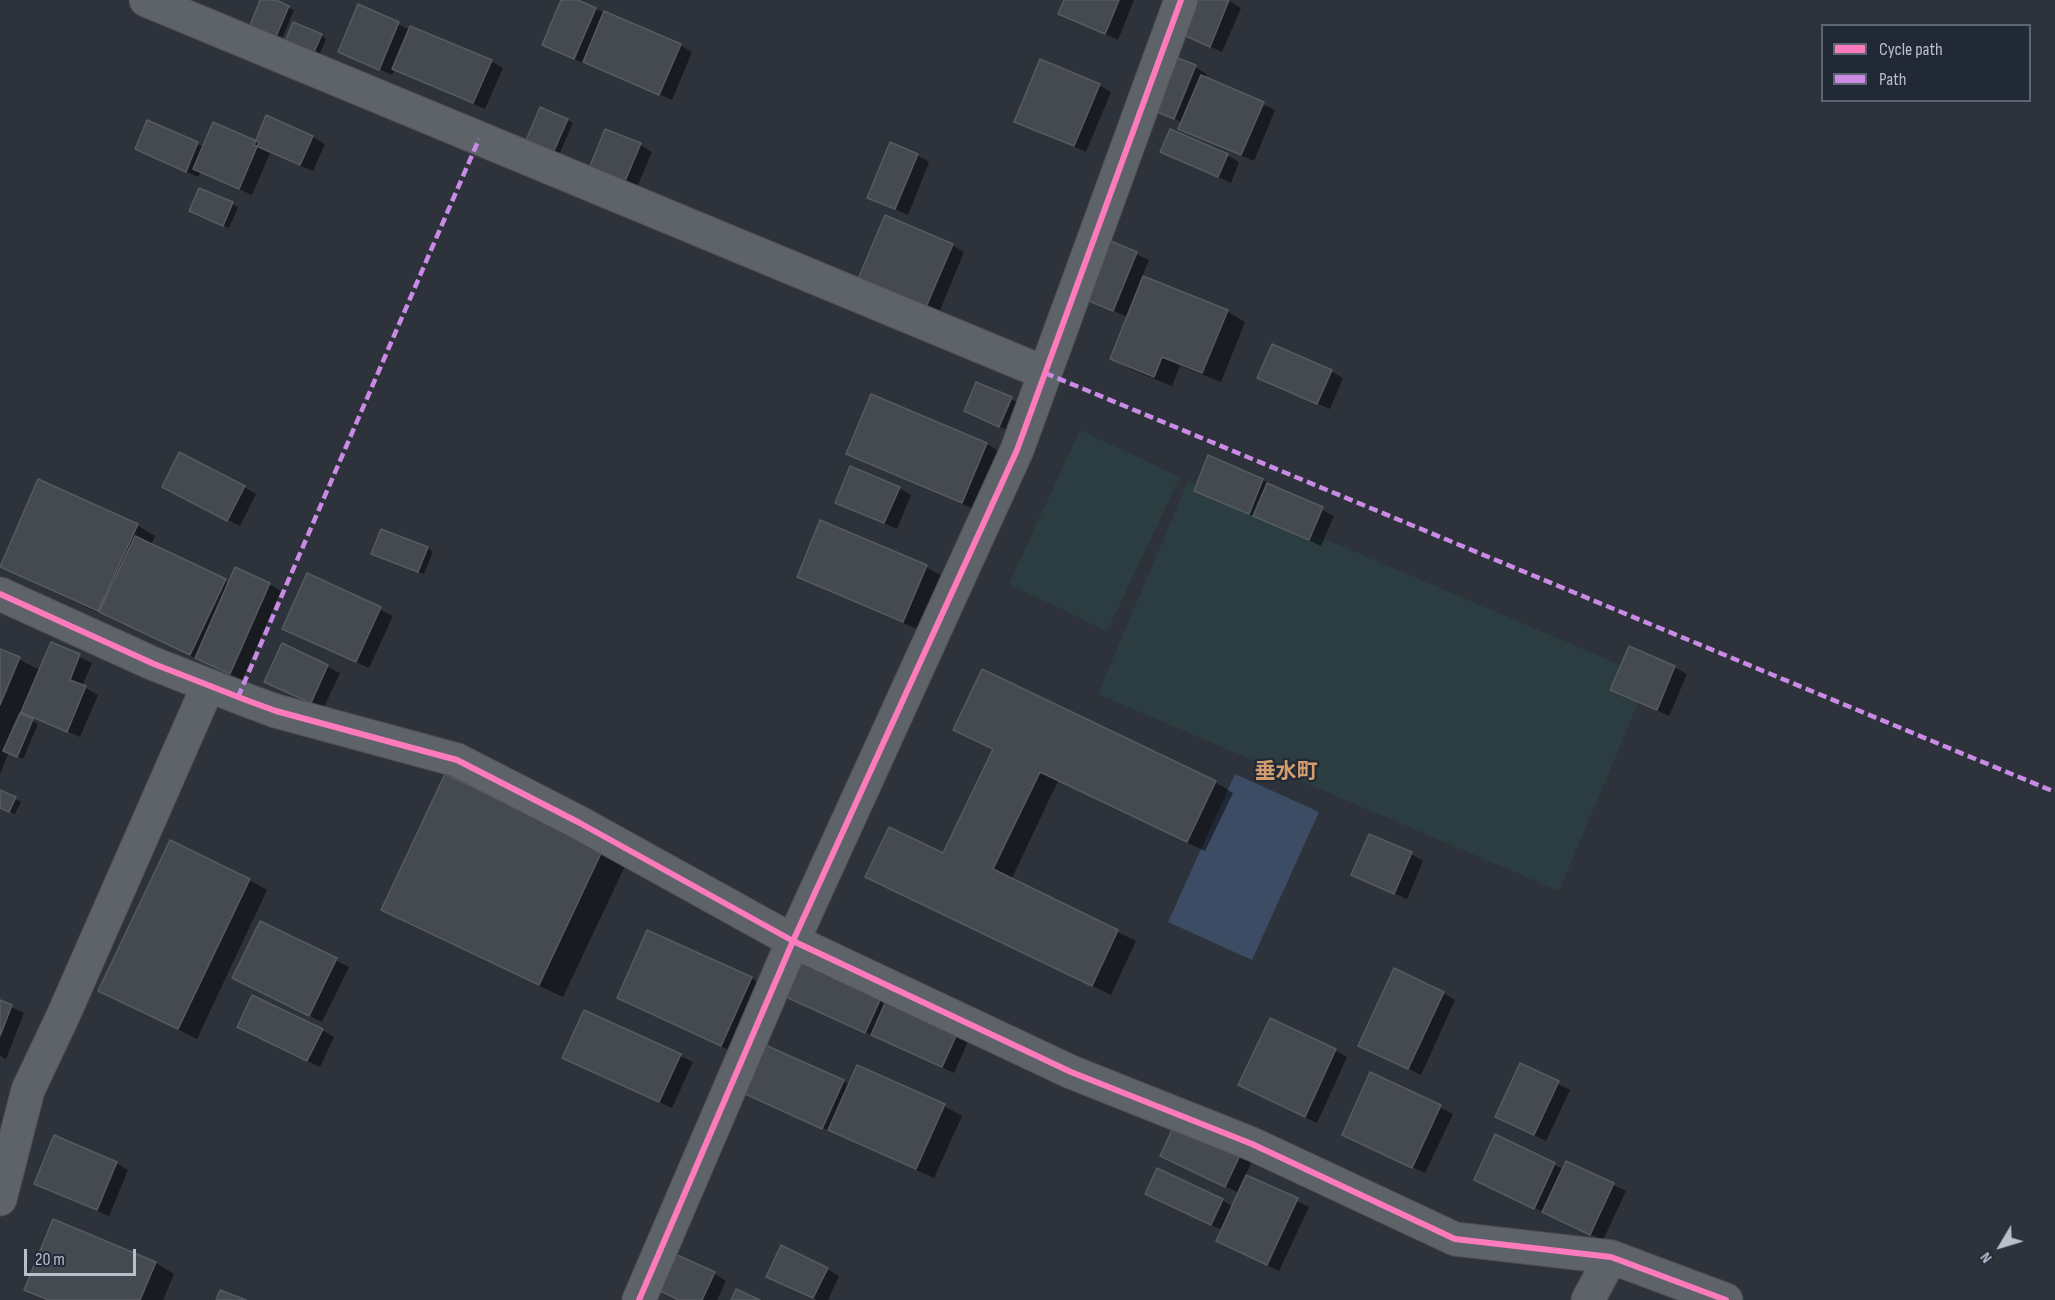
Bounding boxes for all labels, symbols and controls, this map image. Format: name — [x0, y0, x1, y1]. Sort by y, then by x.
legend — [1821, 24, 2031, 102]
text: Cycle path — [1879, 39, 1943, 60]
text: Path — [1879, 69, 1907, 90]
district label: 垂水町 — [1255, 760, 1317, 786]
north arrow — [1971, 1216, 2031, 1276]
scale bar — [27, 1237, 140, 1275]
text: N — [1976, 1248, 1997, 1267]
text: 20 m — [35, 1249, 65, 1270]

